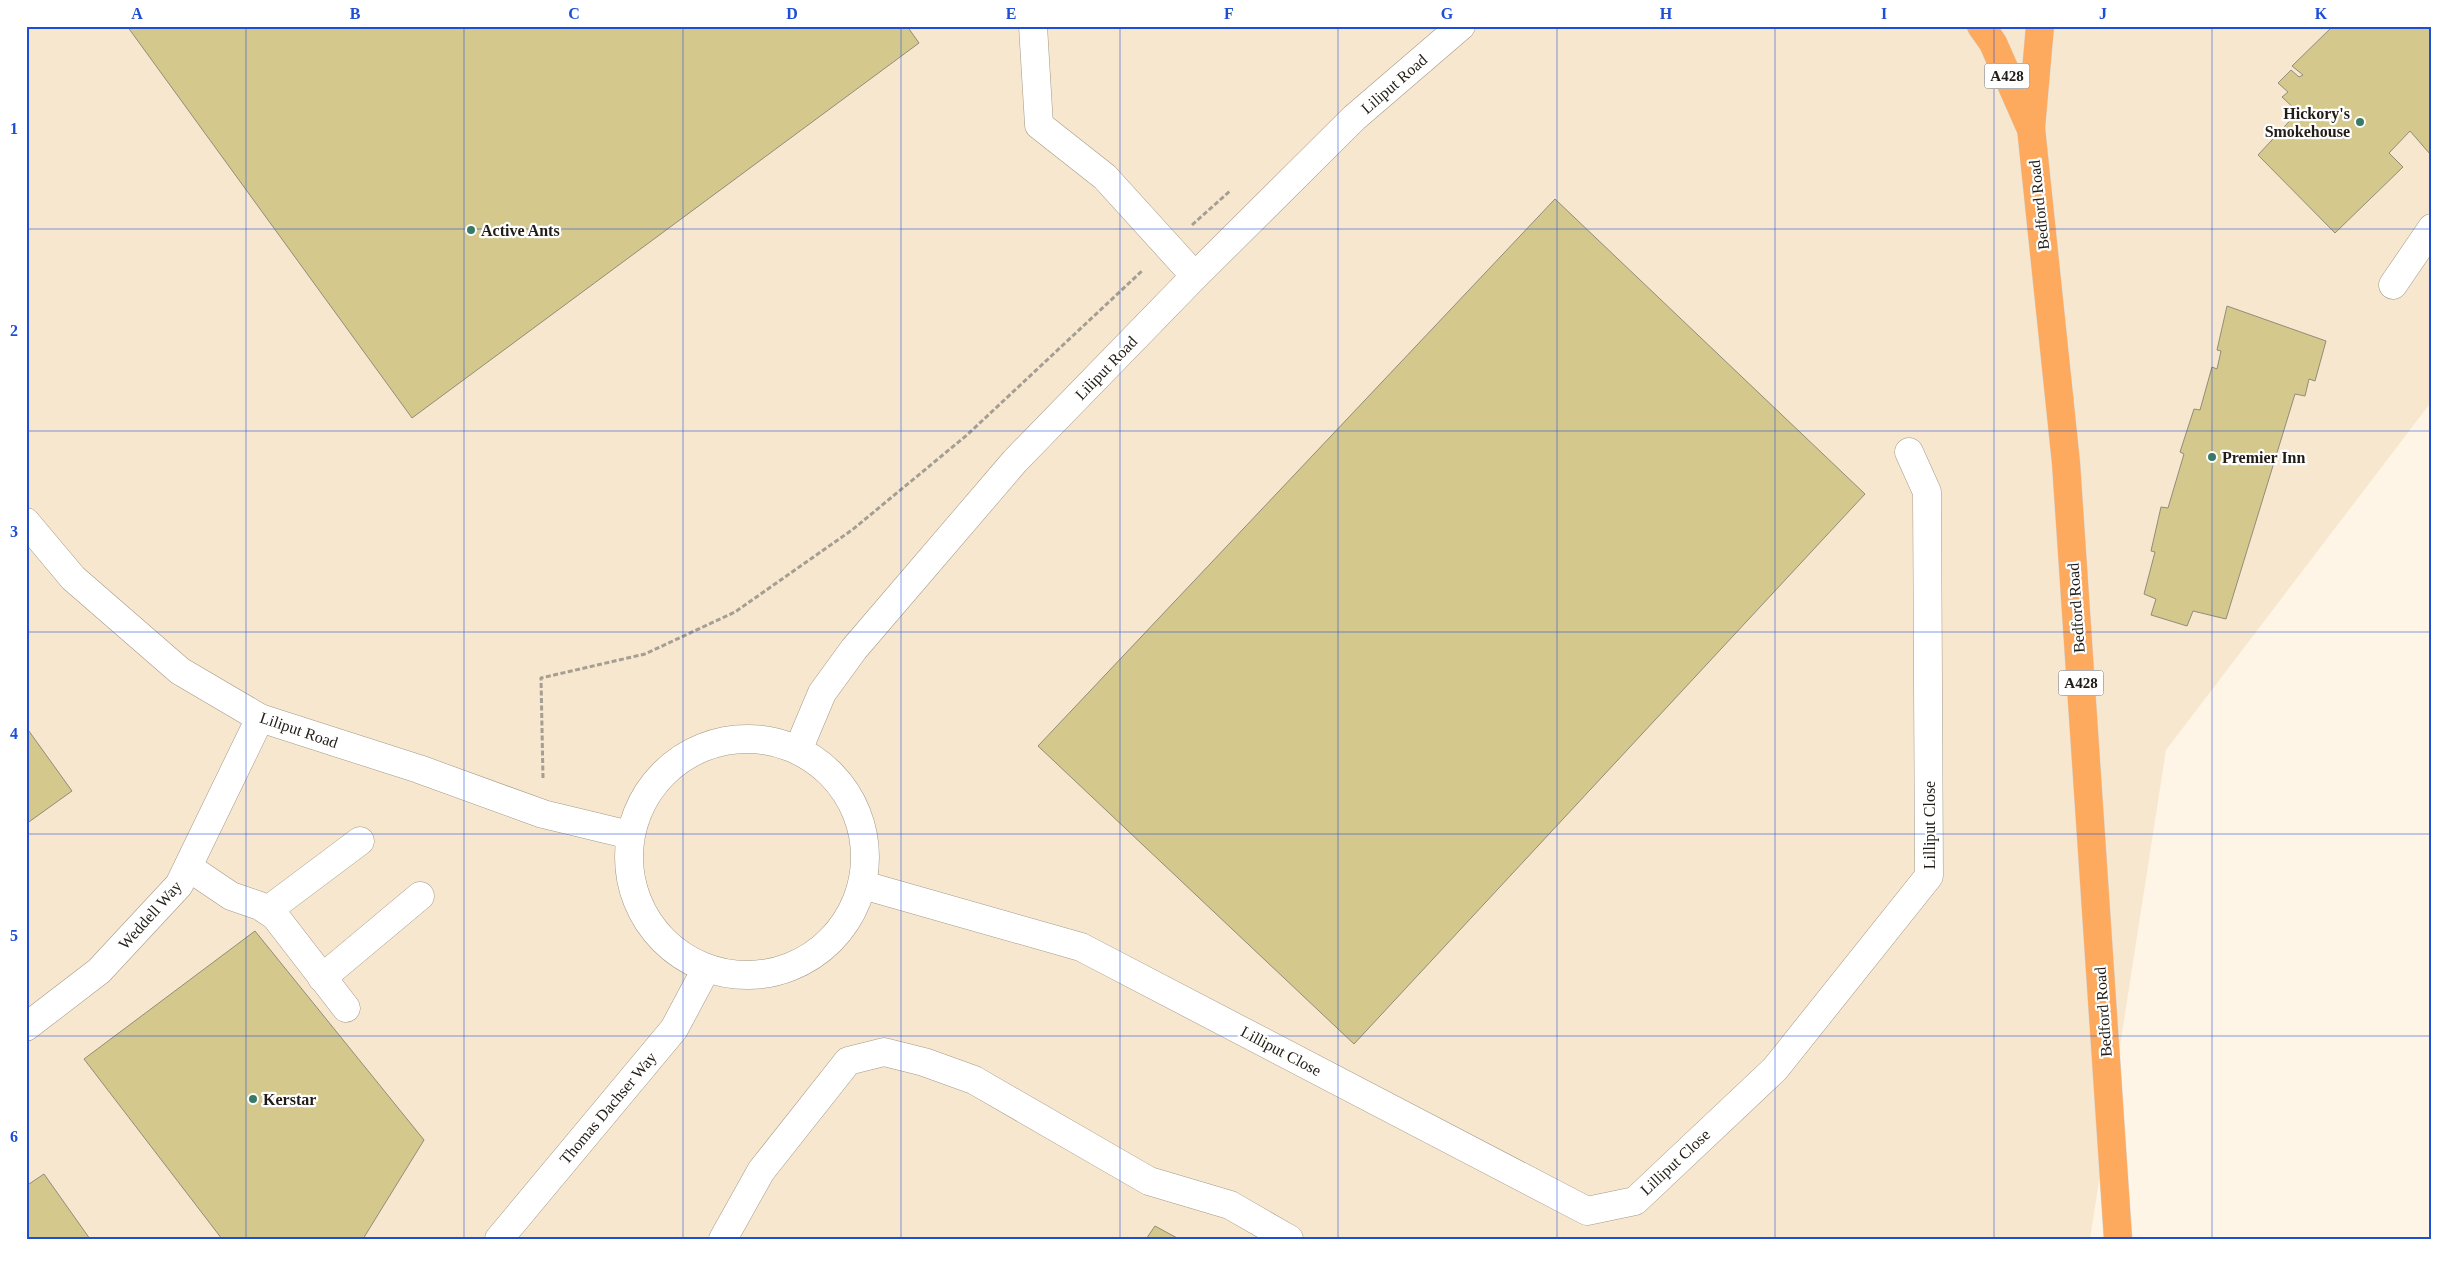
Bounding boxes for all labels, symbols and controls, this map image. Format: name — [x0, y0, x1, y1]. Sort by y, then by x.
text: A — [131, 5, 143, 22]
text: B — [350, 5, 361, 22]
text: C — [568, 5, 580, 22]
text: D — [786, 5, 798, 22]
text: E — [1006, 5, 1016, 22]
text: F — [1224, 5, 1234, 22]
text: G — [1441, 5, 1454, 22]
text: H — [1660, 5, 1673, 22]
text: I — [1881, 5, 1887, 22]
text: J — [2099, 5, 2107, 22]
text: K — [2315, 5, 2328, 22]
street label: Liliput Road — [1358, 51, 1431, 118]
road number: A428 — [1984, 64, 2030, 88]
place label: Hickory's Smokehouse — [2265, 105, 2350, 140]
marker: Hickory's Smokehouse — [2354, 116, 2366, 128]
text: 1 — [10, 120, 18, 137]
street label: Bedford Road — [2026, 159, 2052, 251]
place label: Active Ants — [481, 222, 560, 239]
marker: Active Ants — [465, 224, 477, 236]
text: 2 — [10, 322, 18, 339]
street label: Liliput Road — [1072, 333, 1141, 404]
place label: Premier Inn — [2222, 449, 2306, 466]
marker: Premier Inn — [2206, 451, 2218, 463]
text: 3 — [10, 523, 18, 540]
street label: Bedford Road — [2064, 562, 2088, 654]
road number: A428 — [2058, 670, 2104, 696]
street label: Liliput Road — [257, 709, 340, 752]
text: 4 — [10, 725, 18, 742]
street label: Lilliput Close — [1921, 781, 1939, 869]
street label: Weddell Way — [115, 878, 186, 953]
text: 5 — [10, 927, 18, 944]
street label: Bedford Road — [2091, 966, 2115, 1058]
street label: Lilliput Close — [1237, 1023, 1324, 1080]
street label: Thomas Dachser Way — [556, 1049, 660, 1168]
place label: Kerstar — [263, 1091, 316, 1108]
marker: Kerstar — [247, 1093, 259, 1105]
street label: Lilliput Close — [1637, 1126, 1714, 1199]
text: 6 — [10, 1128, 18, 1145]

